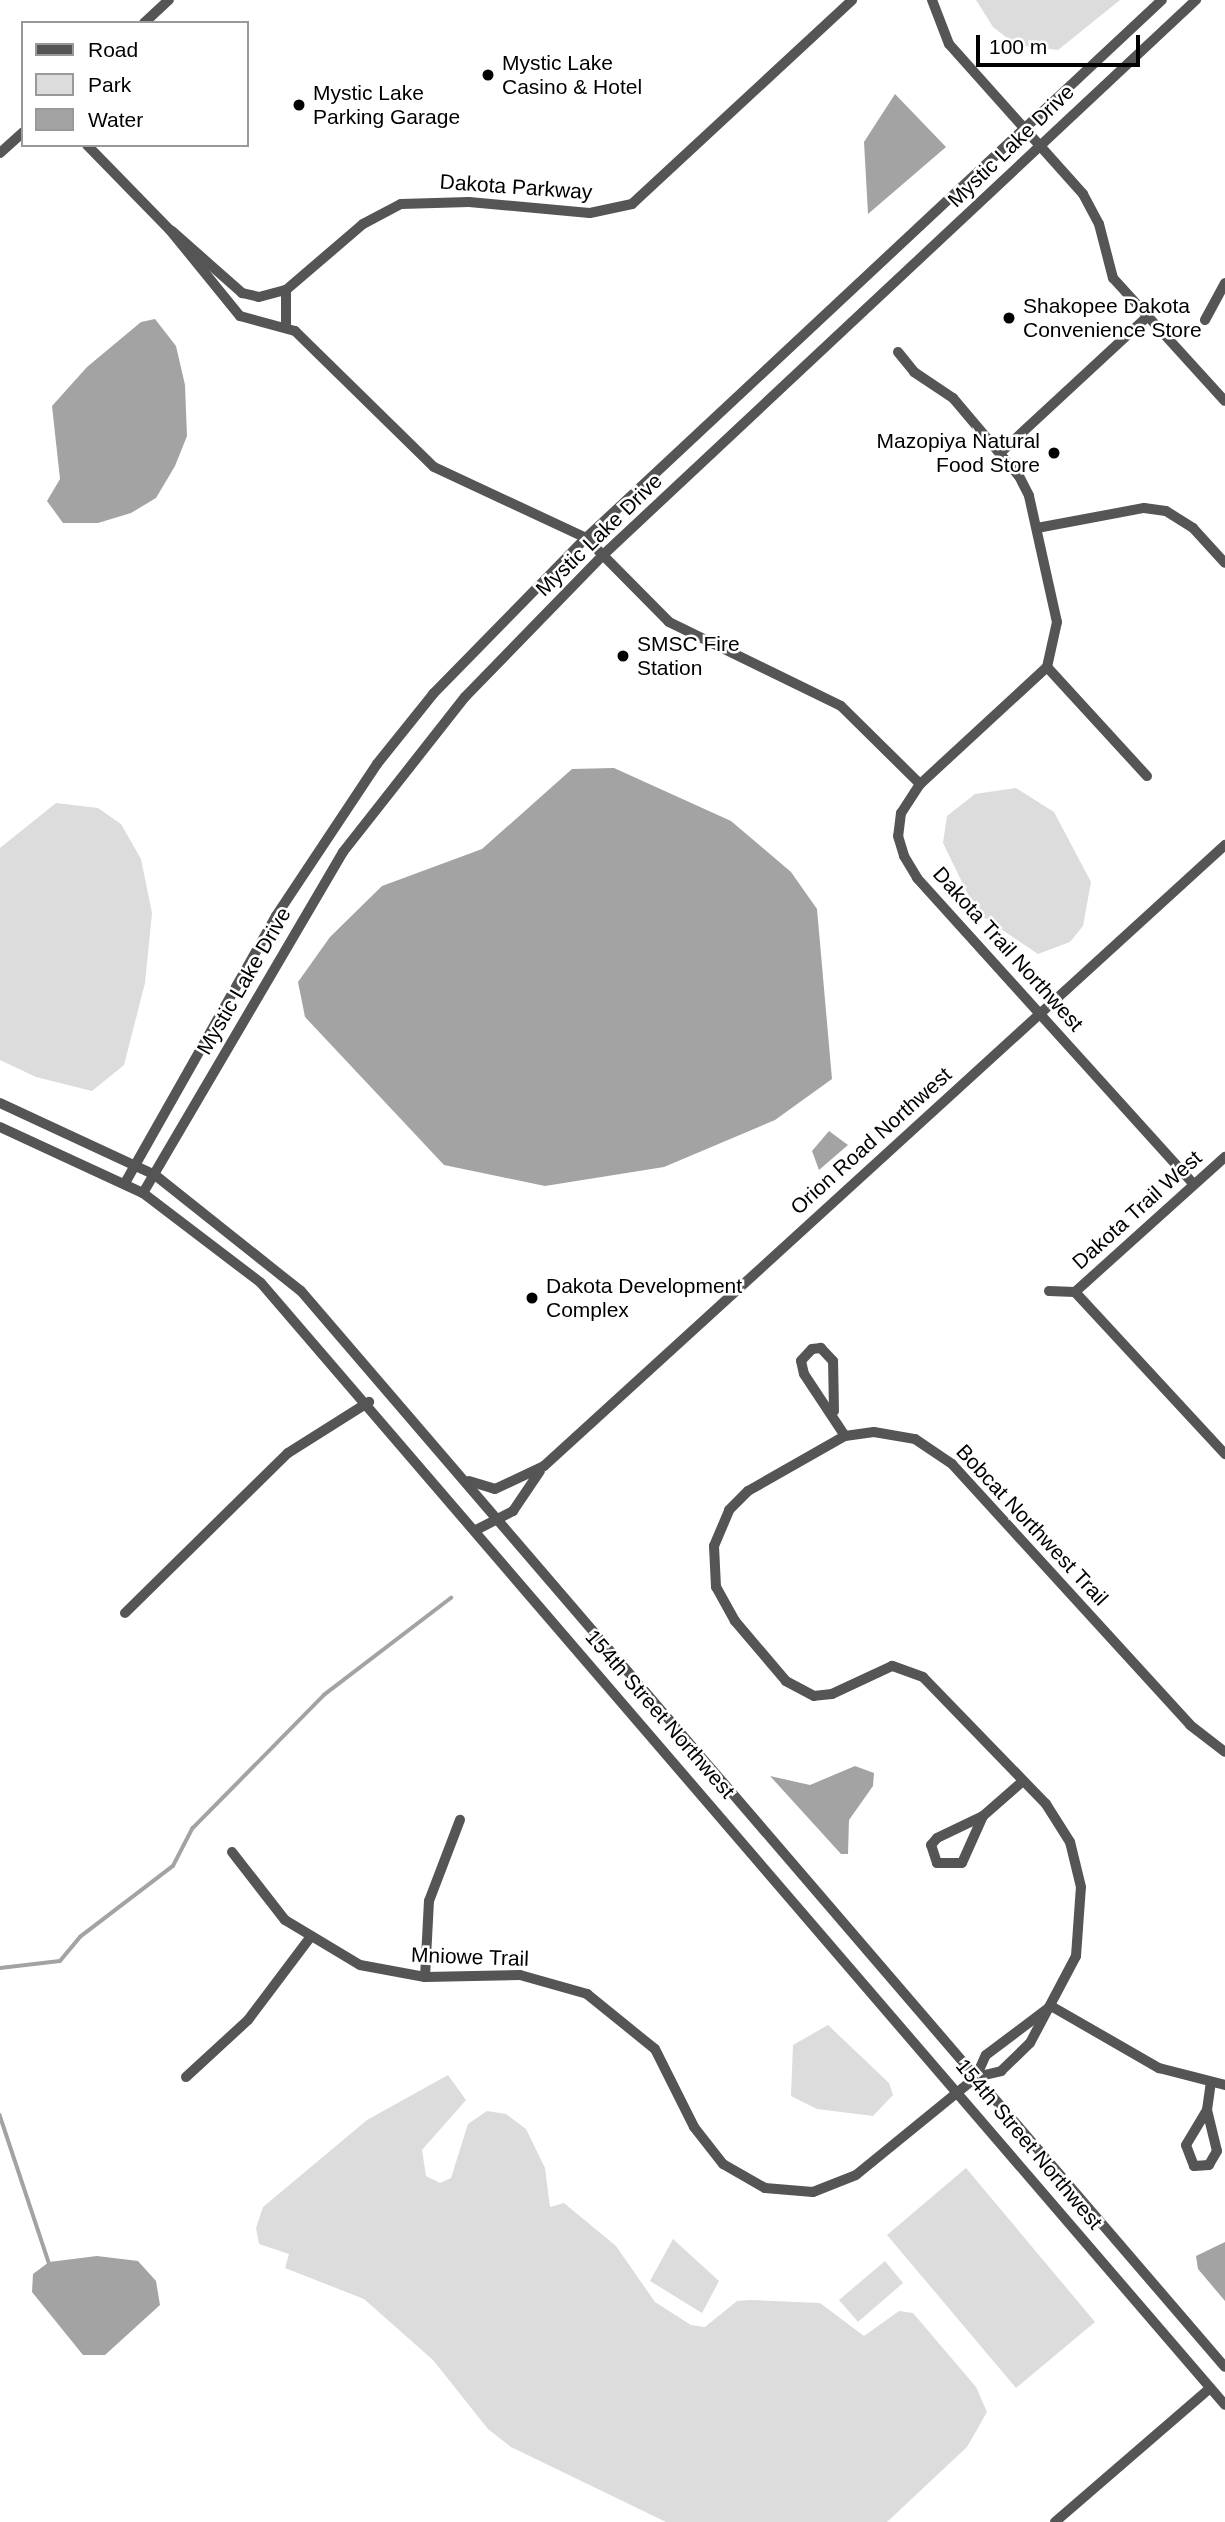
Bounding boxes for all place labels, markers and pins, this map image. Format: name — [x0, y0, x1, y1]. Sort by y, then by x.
place label: Mystic Lake Casino & Hotel — [502, 50, 642, 100]
marker: Mystic Lake Casino & Hotel — [480, 67, 496, 83]
place label: Mystic Lake Parking Garage — [313, 80, 460, 130]
marker: Mystic Lake Parking Garage — [291, 97, 307, 113]
place label: Shakopee Dakota Convenience Store — [1023, 293, 1202, 343]
marker: Shakopee Dakota Convenience Store — [1001, 310, 1017, 326]
place label: Mazopiya Natural Food Store — [877, 428, 1040, 478]
marker: Mazopiya Natural Food Store — [1046, 445, 1062, 461]
place label: SMSC Fire Station — [637, 631, 740, 681]
marker: SMSC Fire Station — [615, 648, 631, 664]
place label: Dakota Development Complex — [546, 1273, 742, 1323]
marker: Dakota Development Complex — [524, 1290, 540, 1306]

